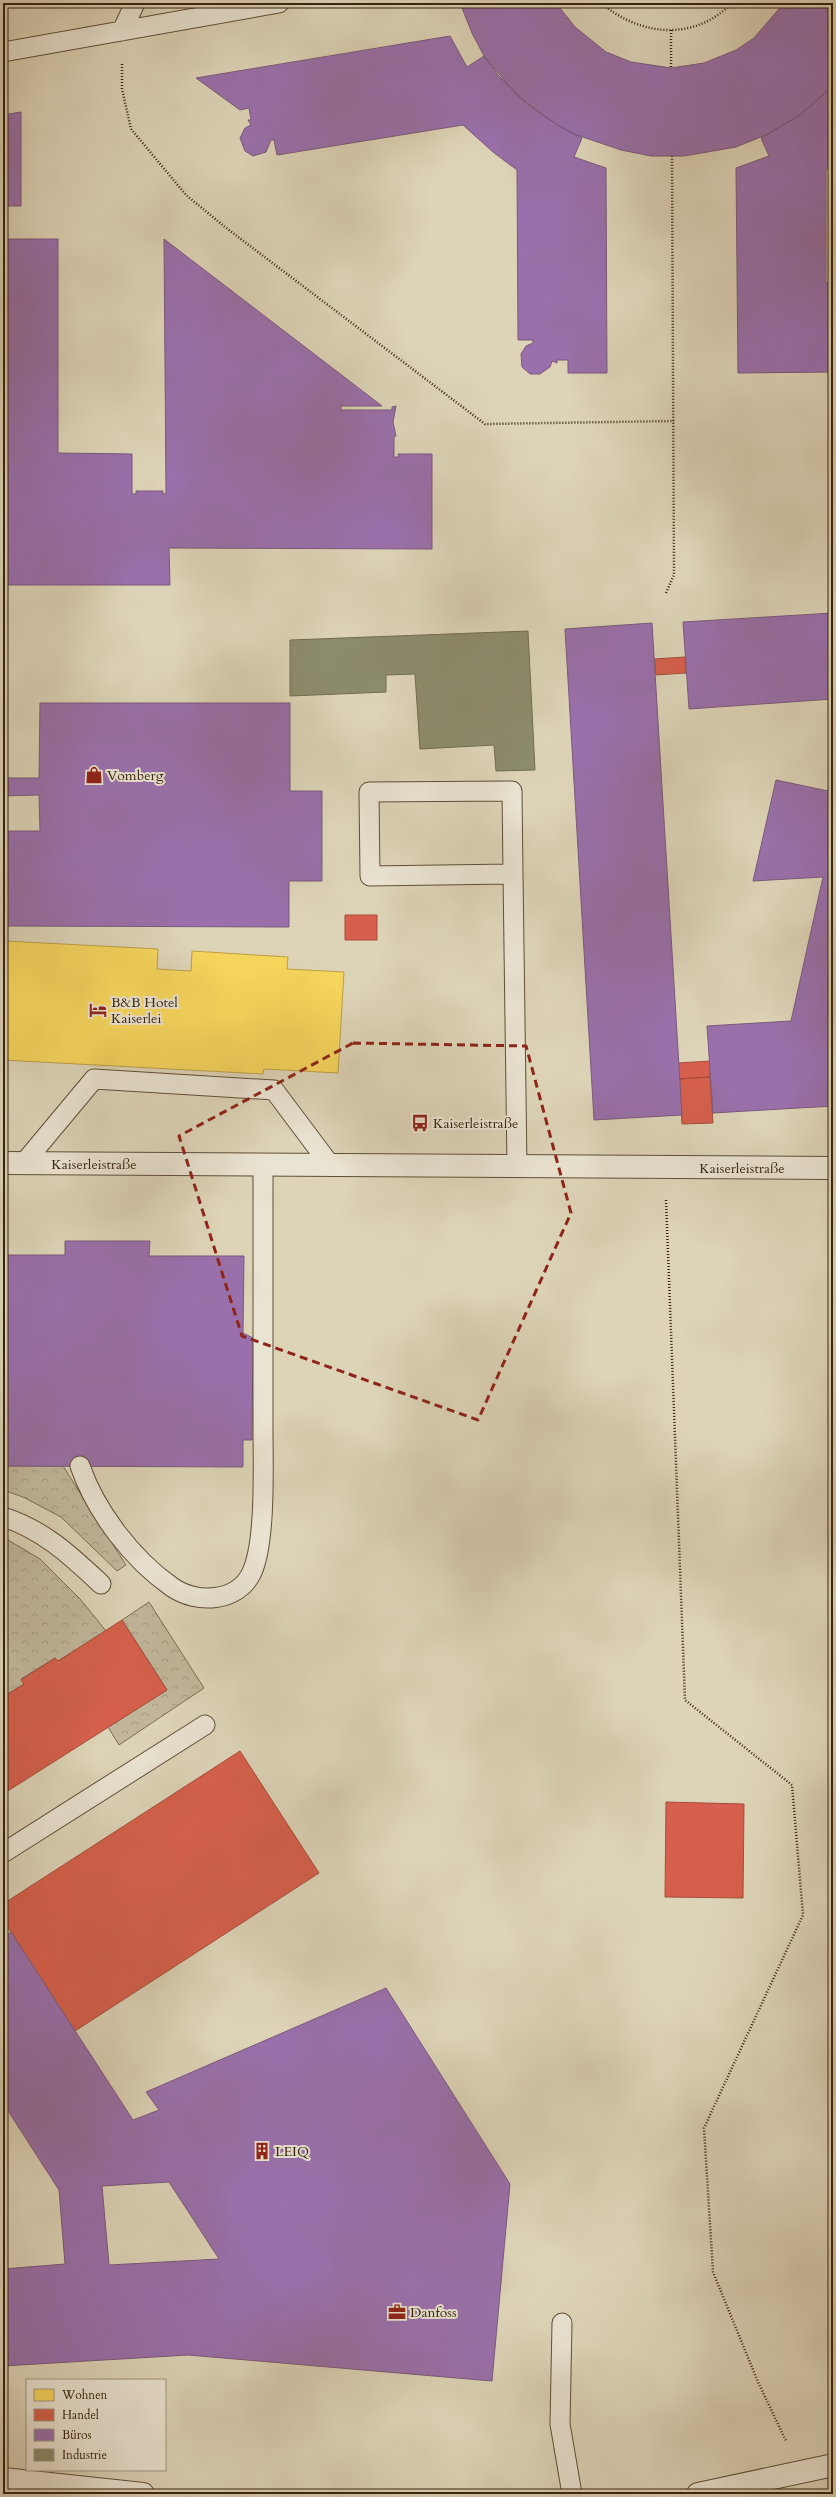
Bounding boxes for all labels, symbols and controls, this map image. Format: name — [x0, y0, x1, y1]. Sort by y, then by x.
shop icon: Vomberg — [84, 765, 104, 785]
place label: Vomberg — [107, 766, 164, 785]
place label: B&B Hotel Kaiserlei — [111, 993, 178, 1028]
hotel icon: B&B Hotel Kaiserlei — [88, 1000, 108, 1020]
bus stop icon: Kaiserleistraße — [410, 1113, 430, 1133]
place label: Kaiserleistraße — [433, 1114, 518, 1133]
street label: Kaiserleistraße — [51, 1155, 137, 1174]
street label: Kaiserleistraße — [699, 1159, 785, 1178]
building icon: LEIQ — [252, 2141, 272, 2161]
place label: LEIQ — [275, 2142, 309, 2161]
office icon: Danfoss — [387, 2302, 407, 2322]
place label: Danfoss — [410, 2303, 457, 2322]
legend — [26, 2379, 166, 2471]
text: Wohnen — [61, 2387, 108, 2403]
text: Handel — [62, 2407, 99, 2423]
text: Büros — [62, 2427, 92, 2443]
text: Industrie — [62, 2447, 107, 2463]

